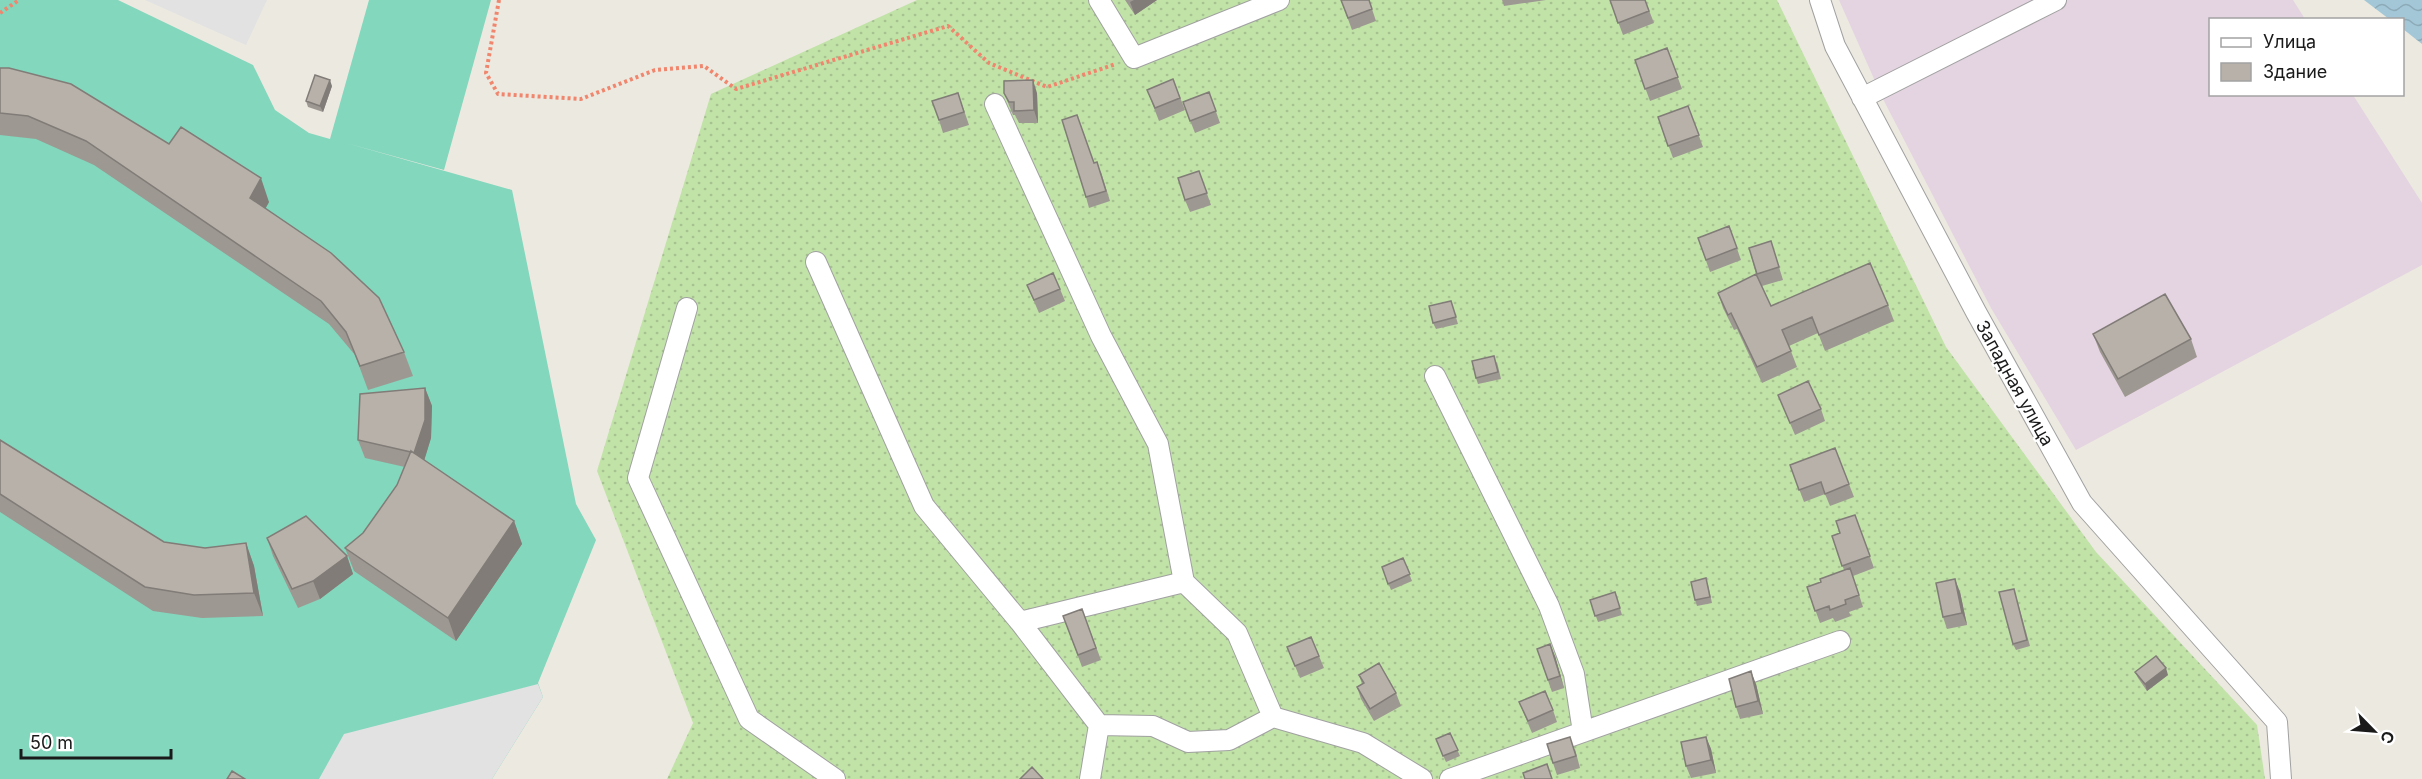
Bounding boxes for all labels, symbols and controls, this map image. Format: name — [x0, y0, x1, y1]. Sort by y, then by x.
legend — [2209, 18, 2404, 96]
text: Улица — [2263, 31, 2316, 52]
text: Здание — [2263, 61, 2327, 82]
street label: Западная улица — [1972, 317, 2058, 449]
north arrow — [2344, 701, 2404, 761]
scale bar — [21, 722, 171, 760]
text: С — [2376, 728, 2399, 747]
text: 50 m — [30, 732, 73, 753]

